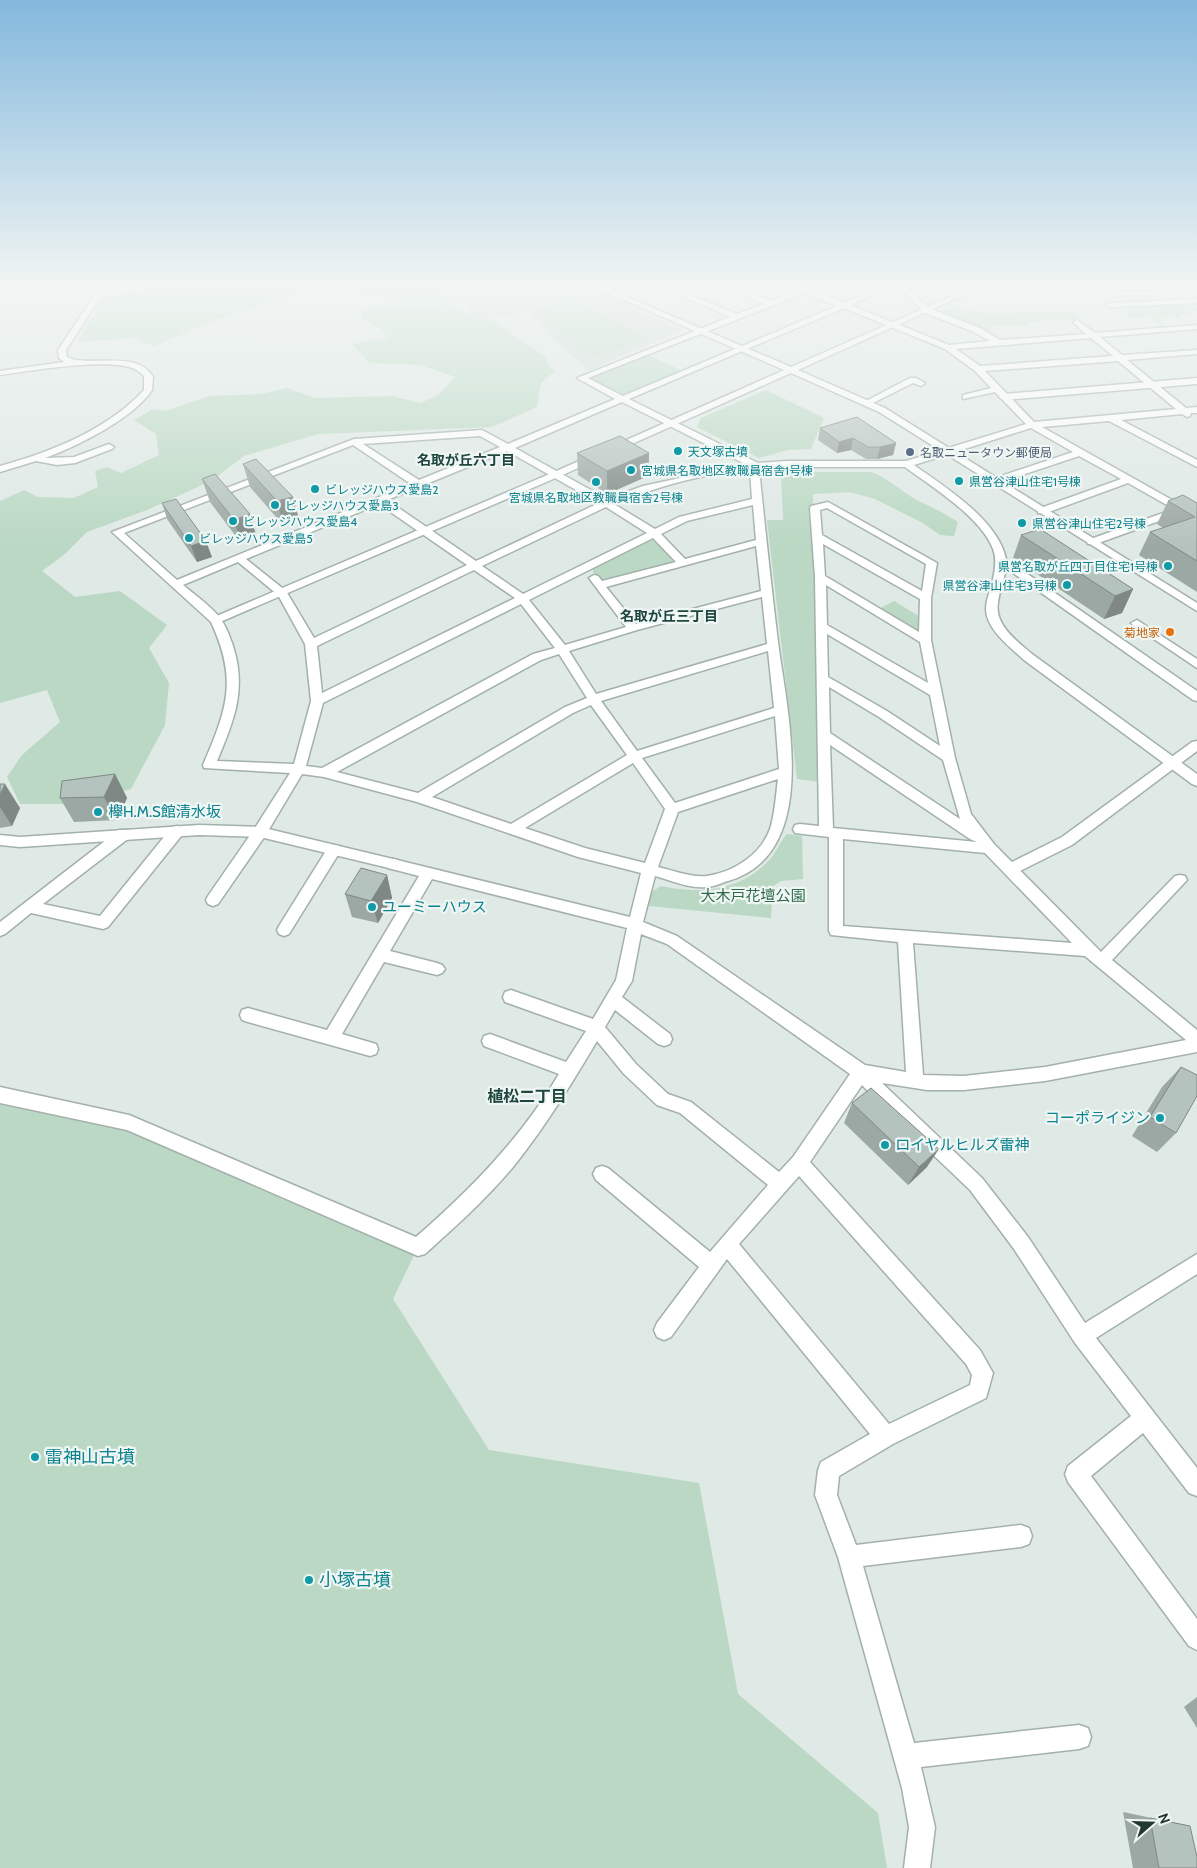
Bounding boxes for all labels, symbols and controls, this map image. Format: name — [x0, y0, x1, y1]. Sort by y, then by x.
place label: 天文塚古墳 — [688, 444, 748, 459]
marker: 天文塚古墳 — [672, 445, 684, 457]
place label: 名取ニュータウン郵便局 — [920, 445, 1052, 460]
marker: 名取ニュータウン郵便局 — [904, 446, 916, 458]
district label: 名取が丘六丁目 — [417, 451, 515, 469]
place label: 宮城県名取地区教職員宿舎1号棟 — [641, 463, 813, 478]
marker: 宮城県名取地区教職員宿舎1号棟 — [625, 464, 637, 476]
place label: 県営谷津山住宅1号棟 — [969, 474, 1081, 489]
marker: 県営谷津山住宅1号棟 — [953, 475, 965, 487]
marker: 宮城県名取地区教職員宿舎2号棟 — [590, 476, 602, 488]
place label: ビレッジハウス愛島2 — [325, 482, 439, 497]
marker: ビレッジハウス愛島2 — [309, 483, 321, 495]
place label: 宮城県名取地区教職員宿舎2号棟 — [509, 490, 683, 505]
place label: ビレッジハウス愛島3 — [285, 498, 399, 513]
marker: ビレッジハウス愛島3 — [269, 499, 281, 511]
place label: ビレッジハウス愛島4 — [243, 514, 357, 529]
marker: ビレッジハウス愛島4 — [227, 515, 239, 527]
place label: 県営谷津山住宅2号棟 — [1032, 516, 1146, 531]
marker: 県営谷津山住宅2号棟 — [1016, 517, 1028, 529]
place label: ビレッジハウス愛島5 — [199, 531, 313, 546]
marker: ビレッジハウス愛島5 — [183, 532, 195, 544]
place label: 県営名取が丘四丁目住宅1号棟 — [998, 559, 1158, 574]
marker: 県営名取が丘四丁目住宅1号棟 — [1162, 560, 1174, 572]
place label: 県営谷津山住宅3号棟 — [943, 578, 1057, 593]
marker: 県営谷津山住宅3号棟 — [1061, 579, 1073, 591]
district label: 名取が丘三丁目 — [620, 607, 718, 625]
place label: 菊地家 — [1124, 625, 1160, 640]
marker: 菊地家 — [1164, 626, 1176, 638]
place label: 欅H.M.S館清水坂 — [108, 803, 221, 821]
marker: 欅H.M.S館清水坂 — [92, 806, 104, 818]
park label: 大木戸花壇公園 — [700, 887, 806, 905]
place label: ユーミーハウス — [382, 898, 487, 916]
marker: ユーミーハウス — [366, 901, 378, 913]
district label: 植松二丁目 — [487, 1087, 567, 1106]
place label: コーポライジン — [1045, 1109, 1150, 1127]
marker: コーポライジン — [1154, 1112, 1166, 1124]
place label: ロイヤルヒルズ雷神 — [895, 1136, 1030, 1154]
marker: ロイヤルヒルズ雷神 — [879, 1139, 891, 1151]
place label: 雷神山古墳 — [45, 1446, 135, 1468]
marker: 雷神山古墳 — [29, 1451, 41, 1463]
place label: 小塚古墳 — [319, 1569, 391, 1591]
marker: 小塚古墳 — [303, 1574, 315, 1586]
north arrow — [1127, 1798, 1177, 1848]
text: N — [1154, 1811, 1174, 1826]

